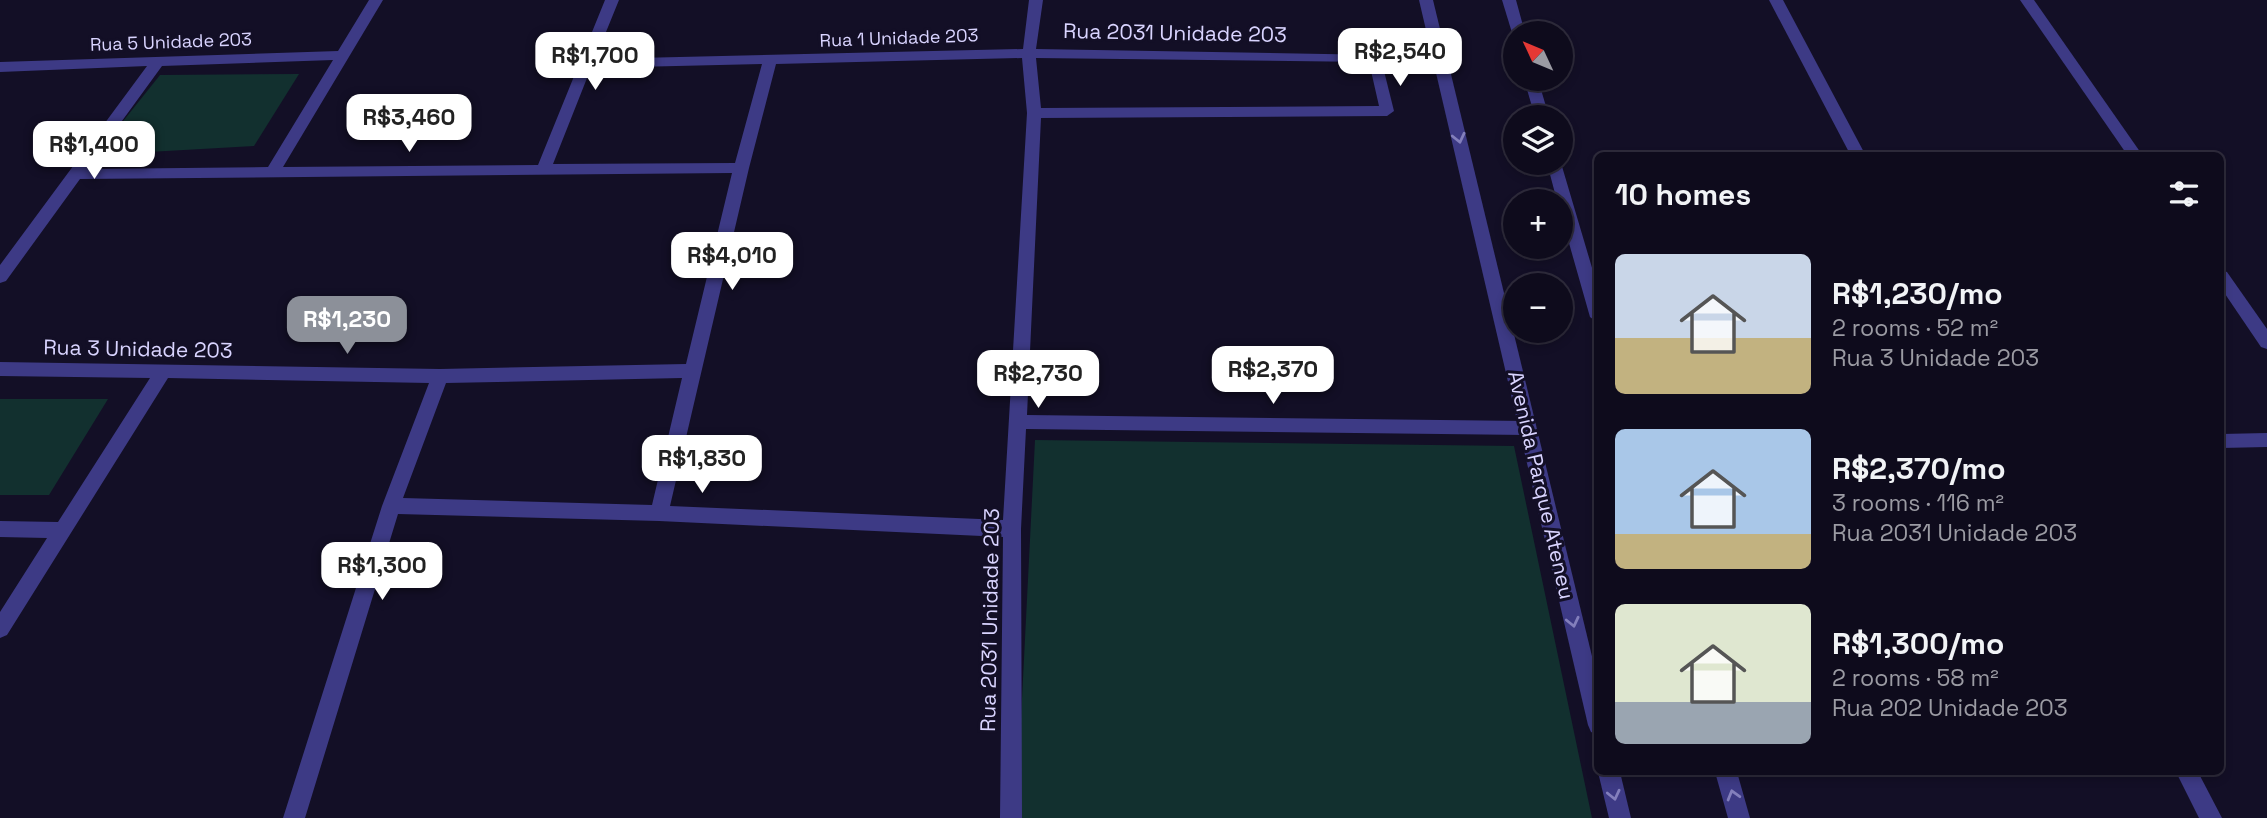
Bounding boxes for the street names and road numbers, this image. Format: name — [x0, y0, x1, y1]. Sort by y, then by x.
street label: Rua 2031 Unidade 203 — [1063, 17, 1287, 48]
street label: Rua 1 Unidade 203 — [819, 23, 979, 52]
street label: Rua 5 Unidade 203 — [90, 27, 252, 56]
street label: Rua 3 Unidade 203 — [43, 333, 233, 364]
street label: Avenida Parque Ateneu — [1502, 368, 1581, 602]
street label: Rua 2031 Unidade 203 — [974, 508, 1005, 732]

